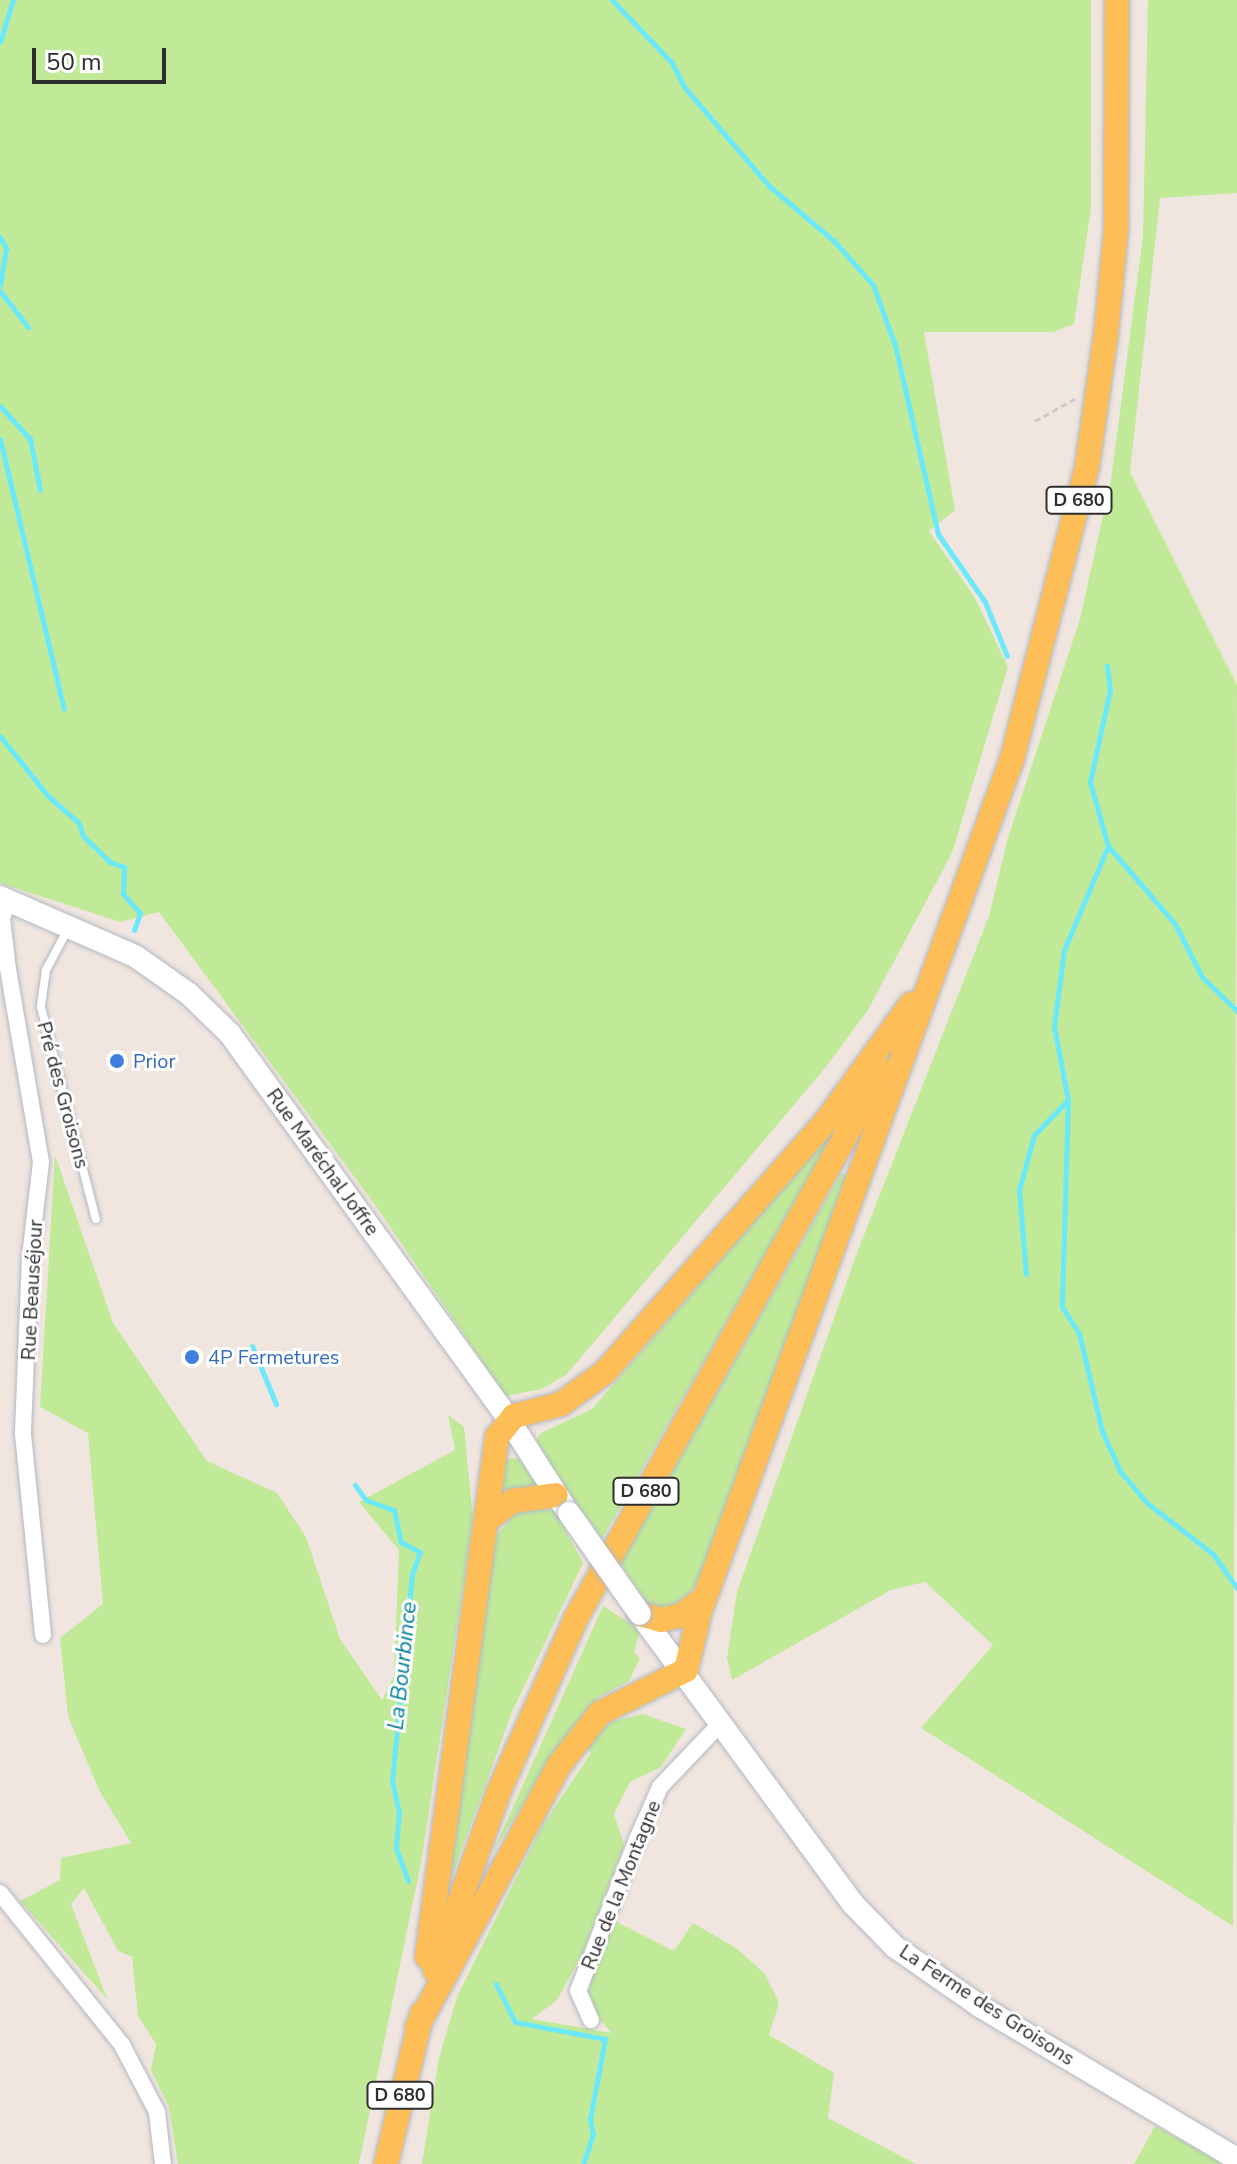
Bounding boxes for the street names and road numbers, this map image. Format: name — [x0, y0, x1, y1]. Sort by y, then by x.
road number: D 680 — [1045, 486, 1113, 514]
street label: Pré des Groisons — [32, 1019, 94, 1171]
street label: Rue Maréchal Joffre — [262, 1084, 384, 1240]
street label: Rue Beauséjour — [16, 1219, 48, 1361]
road number: D 680 — [612, 1477, 680, 1505]
street label: Rue de la Montagne — [576, 1797, 666, 1973]
street label: La Ferme des Groisons — [895, 1939, 1079, 2071]
road number: D 680 — [366, 2081, 434, 2109]

